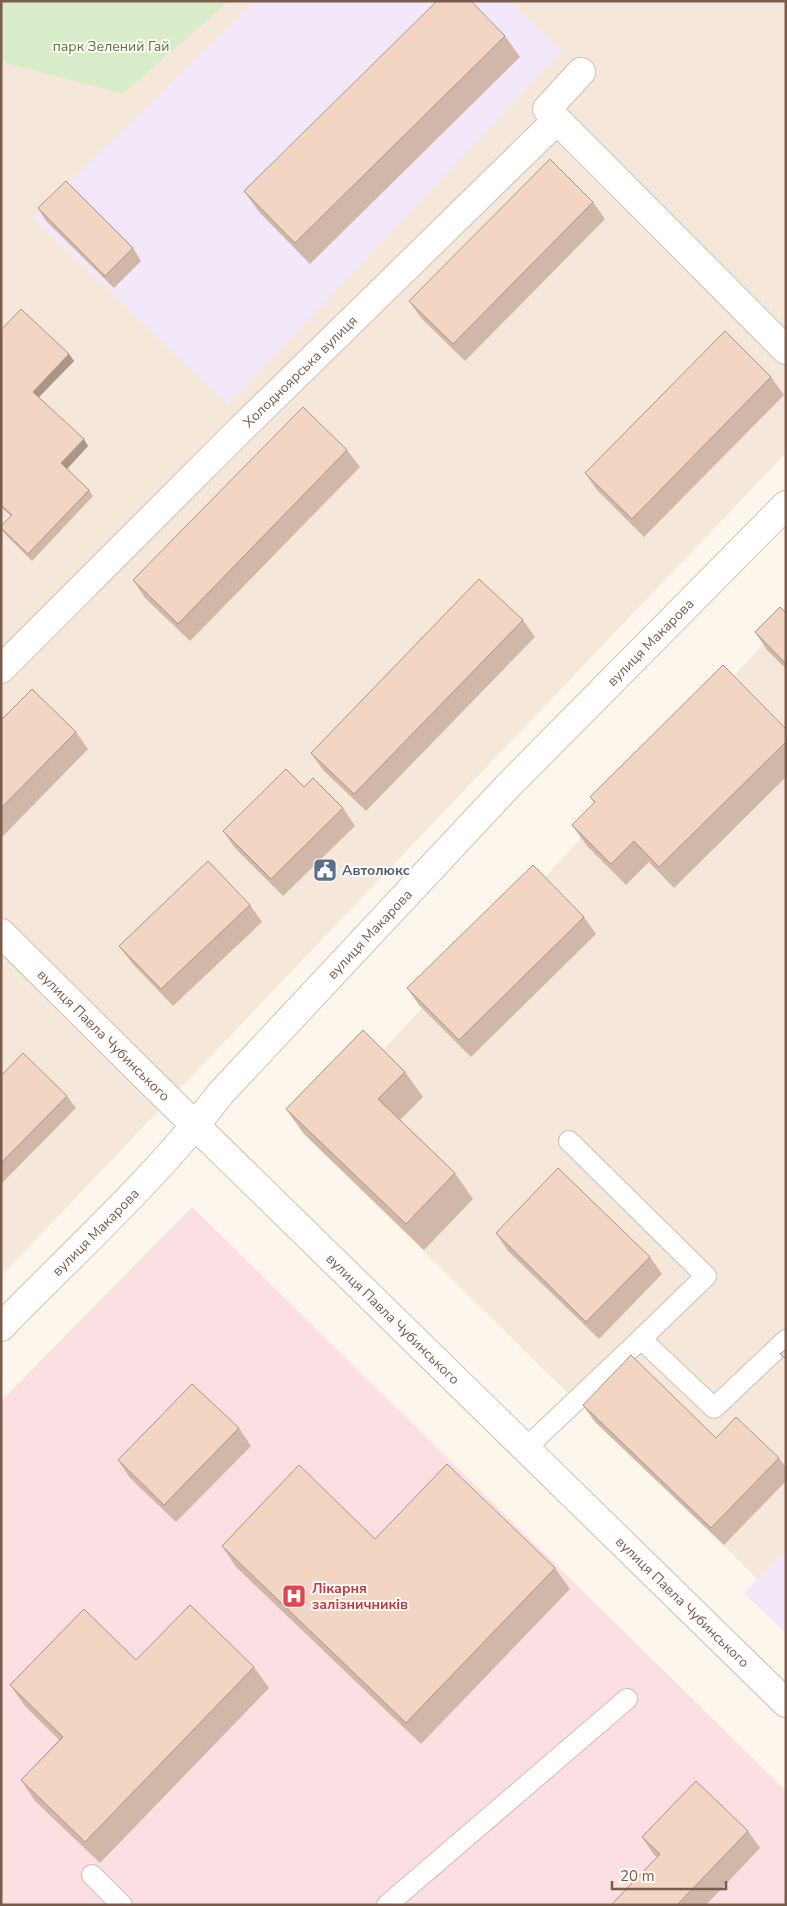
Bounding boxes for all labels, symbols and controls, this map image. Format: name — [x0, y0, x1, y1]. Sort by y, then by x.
park label: парк Зелений Гай — [53, 37, 169, 56]
street label: Холодноярська вулиця — [239, 312, 362, 432]
street label: вулиця Макарова — [603, 595, 698, 691]
public building icon: Автолюкс — [312, 857, 338, 883]
place label: Автолюкс — [342, 861, 410, 880]
street label: вулиця Макарова — [323, 885, 417, 983]
street label: вулиця Павла Чубинського — [33, 965, 174, 1106]
street label: вулиця Макарова — [48, 1184, 144, 1280]
street label: вулиця Павла Чубинського — [322, 1249, 464, 1389]
street label: вулиця Павла Чубинського — [611, 1533, 753, 1672]
place label: Лікарня залізничників — [312, 1579, 408, 1614]
hospital icon: Лікарня залізничників — [281, 1583, 307, 1609]
scale bar — [612, 1858, 726, 1890]
text: 20 m — [620, 1866, 655, 1886]

